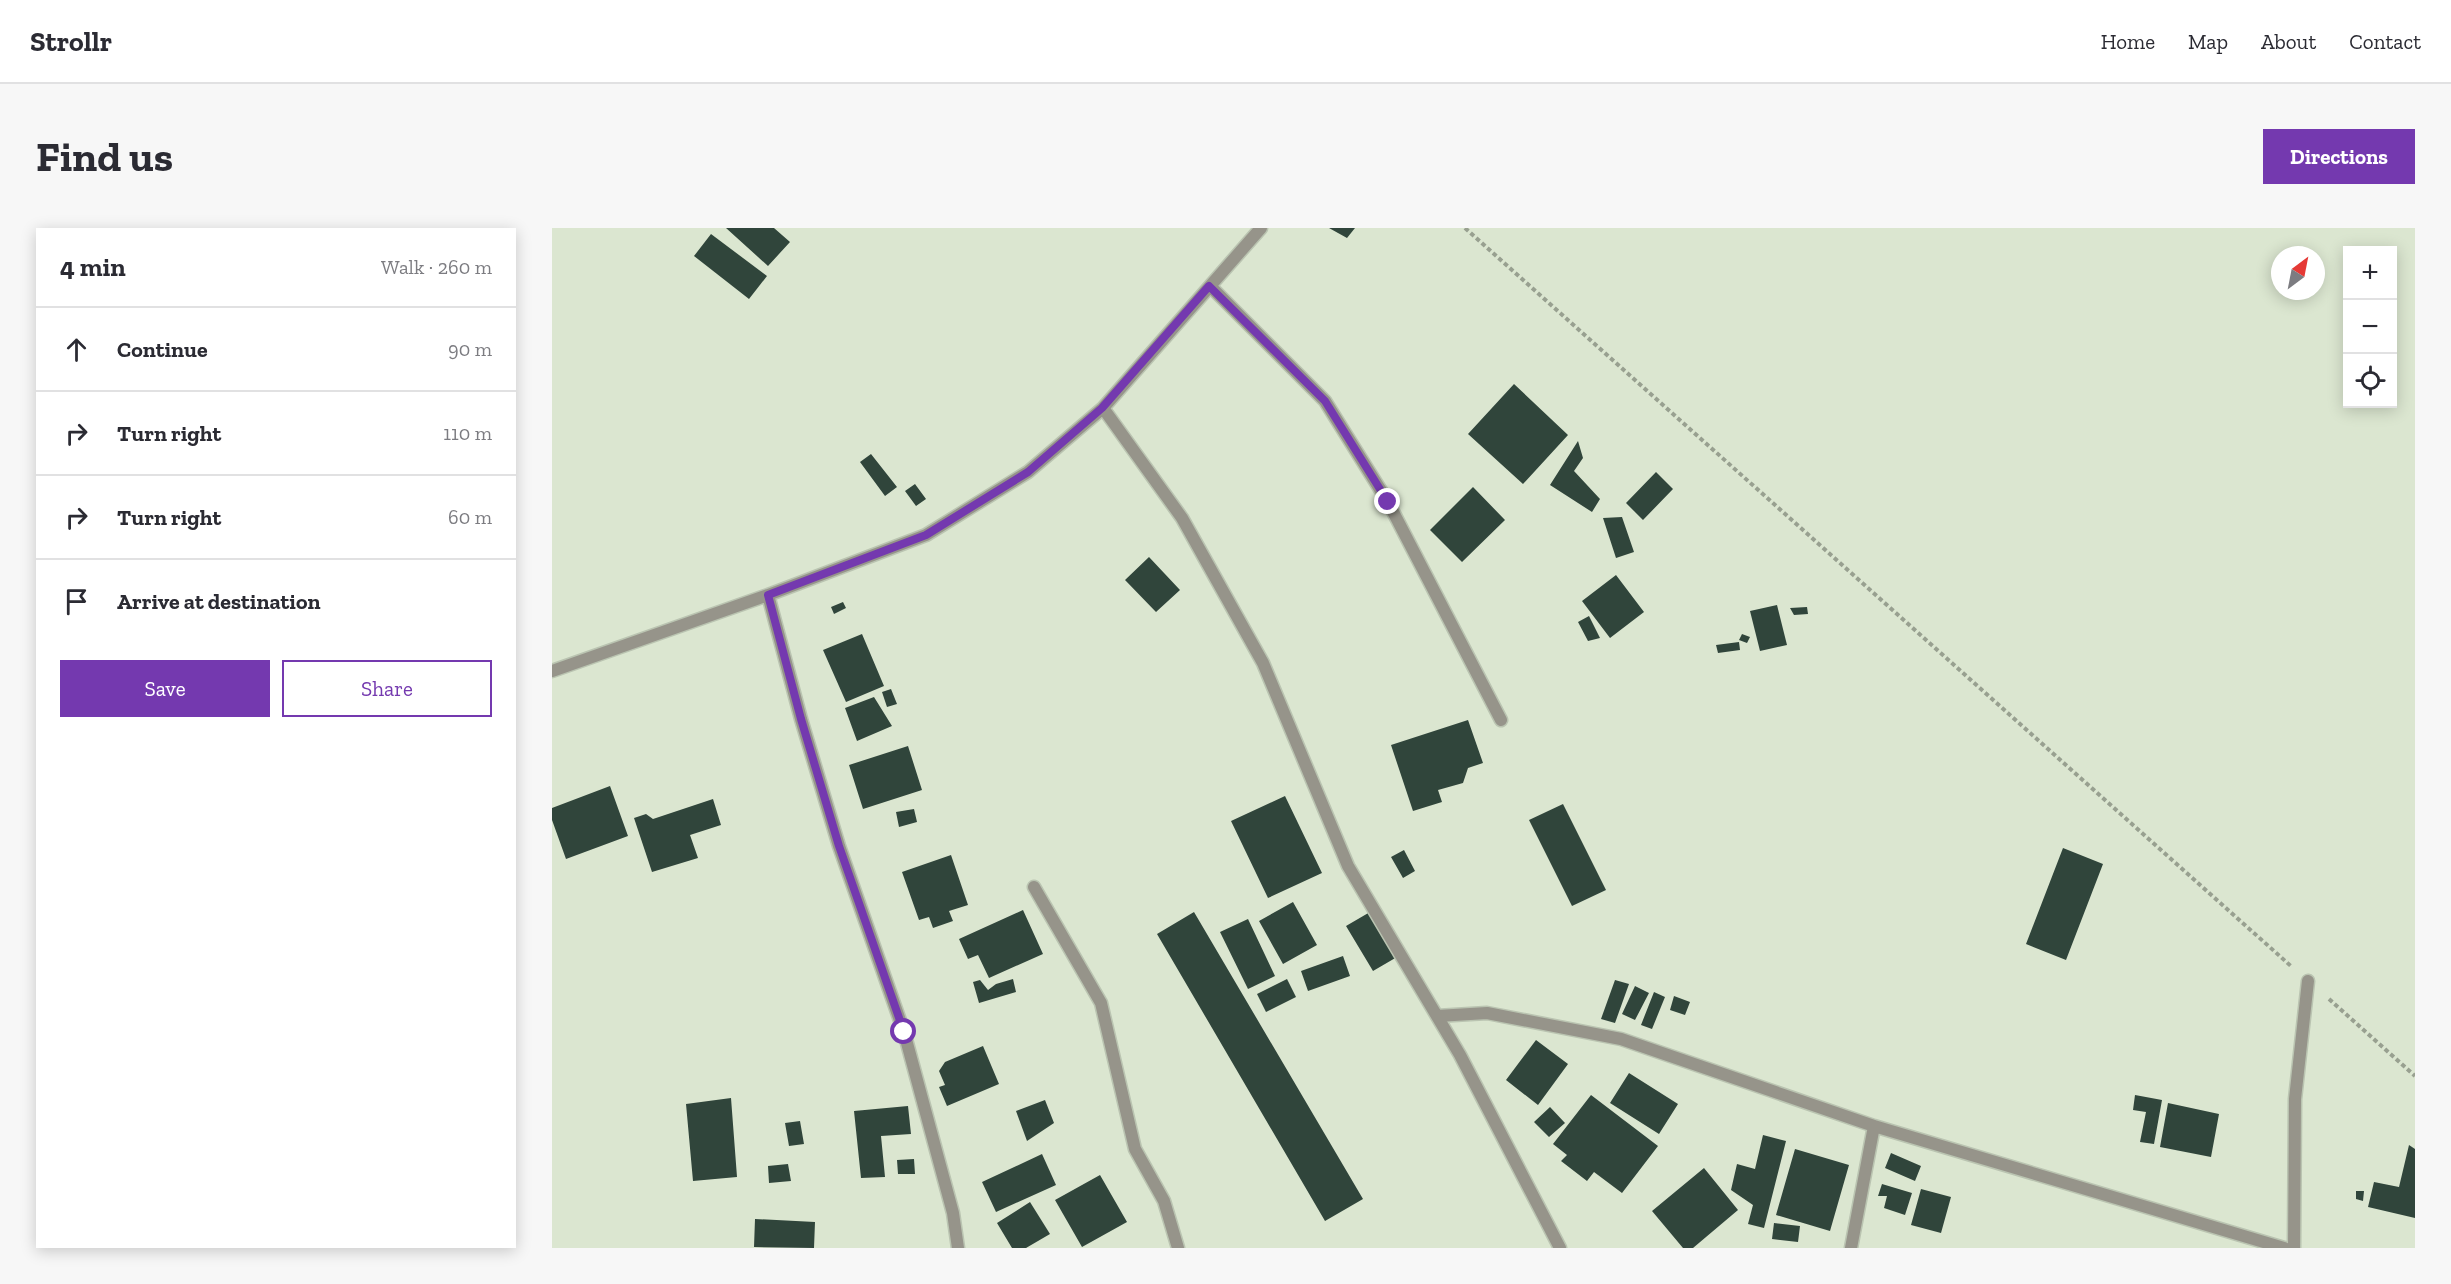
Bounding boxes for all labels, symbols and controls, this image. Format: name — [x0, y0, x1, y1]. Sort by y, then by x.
text: Strollr — [30, 25, 112, 58]
text: Home — [2101, 29, 2155, 54]
text: Map — [2188, 29, 2228, 54]
text: About — [2261, 29, 2316, 54]
text: Contact — [2349, 29, 2421, 54]
button: Directions — [2263, 129, 2415, 184]
text: Find us — [36, 131, 173, 182]
north arrow — [2271, 246, 2325, 300]
map controls — [2343, 246, 2397, 408]
button: + — [2343, 246, 2397, 300]
text: 4 min — [60, 251, 126, 283]
text: Walk · 260 m — [381, 255, 492, 279]
button: − — [2343, 300, 2397, 354]
icon: ahead — [60, 333, 93, 366]
text: Continue — [117, 336, 208, 363]
text: 90 m — [448, 337, 492, 361]
button: locate — [2343, 354, 2397, 408]
icon: right — [60, 417, 93, 450]
text: Turn right — [117, 420, 221, 447]
text: 110 m — [443, 421, 492, 445]
route end — [1374, 488, 1400, 514]
icon: right — [60, 501, 93, 534]
text: Turn right — [117, 504, 221, 531]
text: 60 m — [448, 505, 492, 529]
icon: arrive — [60, 585, 93, 618]
text: Arrive at destination — [117, 588, 320, 615]
button: Save — [60, 660, 270, 717]
button: Share — [282, 660, 492, 717]
route start — [890, 1018, 916, 1044]

